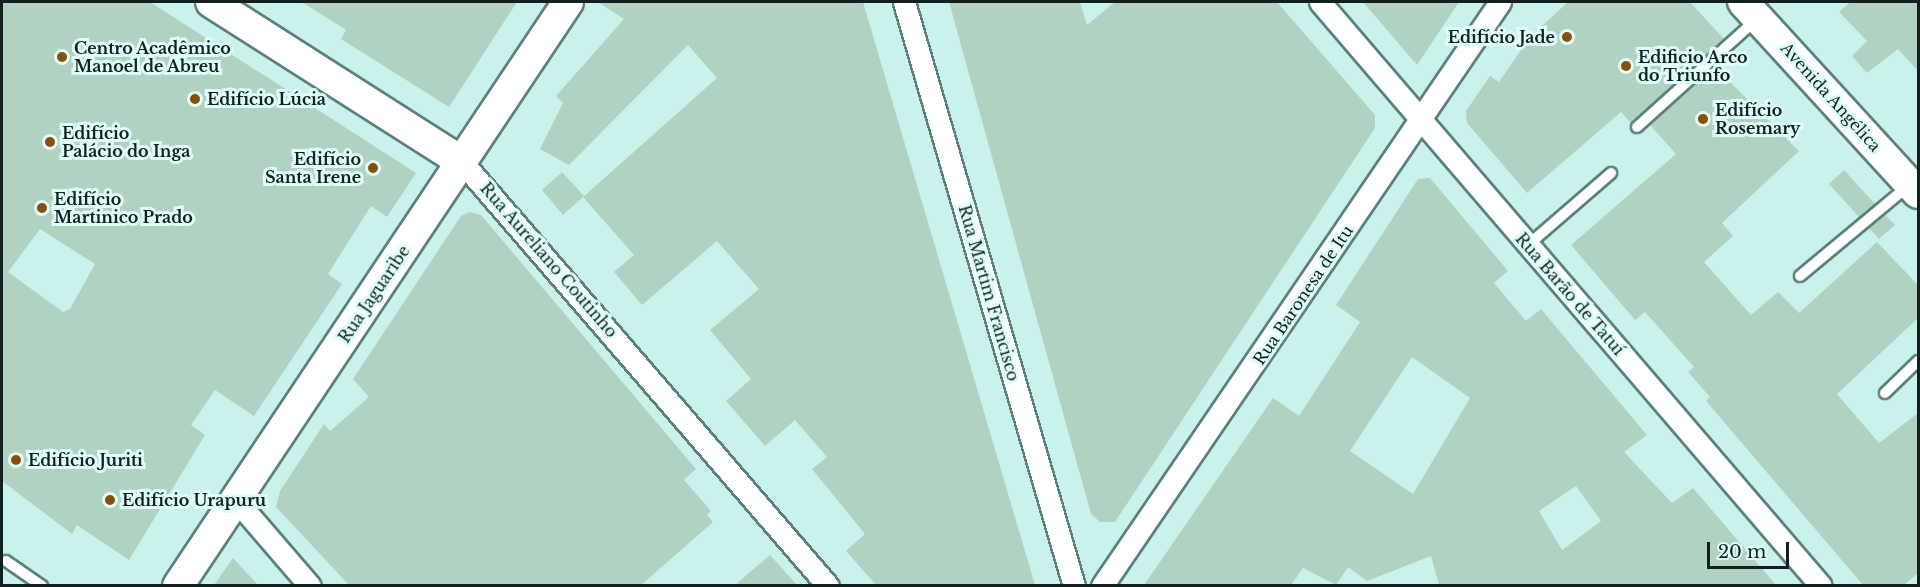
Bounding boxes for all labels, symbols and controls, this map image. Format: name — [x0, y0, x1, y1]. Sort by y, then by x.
place label: Edifício Jade — [1448, 27, 1555, 47]
marker: Edifício Jade — [1560, 30, 1574, 44]
place label: Centro Acadêmico Manoel de Abreu — [74, 38, 231, 76]
street label: Avenida Angélica — [1777, 38, 1885, 156]
place label: Edificio Arco do Triunfo — [1638, 47, 1748, 85]
marker: Centro Acadêmico Manoel de Abreu — [55, 50, 69, 64]
marker: Edificio Arco do Triunfo — [1619, 59, 1633, 73]
place label: Edifício Lúcia — [207, 89, 326, 109]
marker: Edifício Lúcia — [188, 92, 202, 106]
place label: Edifício Rosemary — [1715, 100, 1800, 138]
marker: Edifício Rosemary — [1696, 112, 1710, 126]
place label: Edifício Palácio do Inga — [62, 123, 190, 161]
marker: Edifício Palácio do Inga — [43, 135, 57, 149]
place label: Edifício Santa Irene — [265, 149, 361, 187]
marker: Edifício Santa Irene — [366, 161, 380, 175]
street label: Rua Aureliano Coutinho — [476, 178, 622, 342]
place label: Edifício Martinico Prado — [54, 189, 193, 227]
marker: Edifício Martinico Prado — [35, 201, 49, 215]
street label: Rua Martim Francisco — [955, 203, 1023, 383]
street label: Rua Baronesa de Itu — [1249, 221, 1357, 369]
street label: Rua Barão de Tatuí — [1511, 229, 1629, 359]
street label: Rua Jaguaribe — [334, 242, 414, 346]
place label: Edifício Juriti — [28, 450, 143, 470]
marker: Edifício Juriti — [9, 453, 23, 467]
place label: Edifício Urapuru — [122, 490, 266, 510]
marker: Edifício Urapuru — [103, 493, 117, 507]
scale bar — [1710, 530, 1792, 568]
text: 20 m — [1718, 541, 1766, 563]

